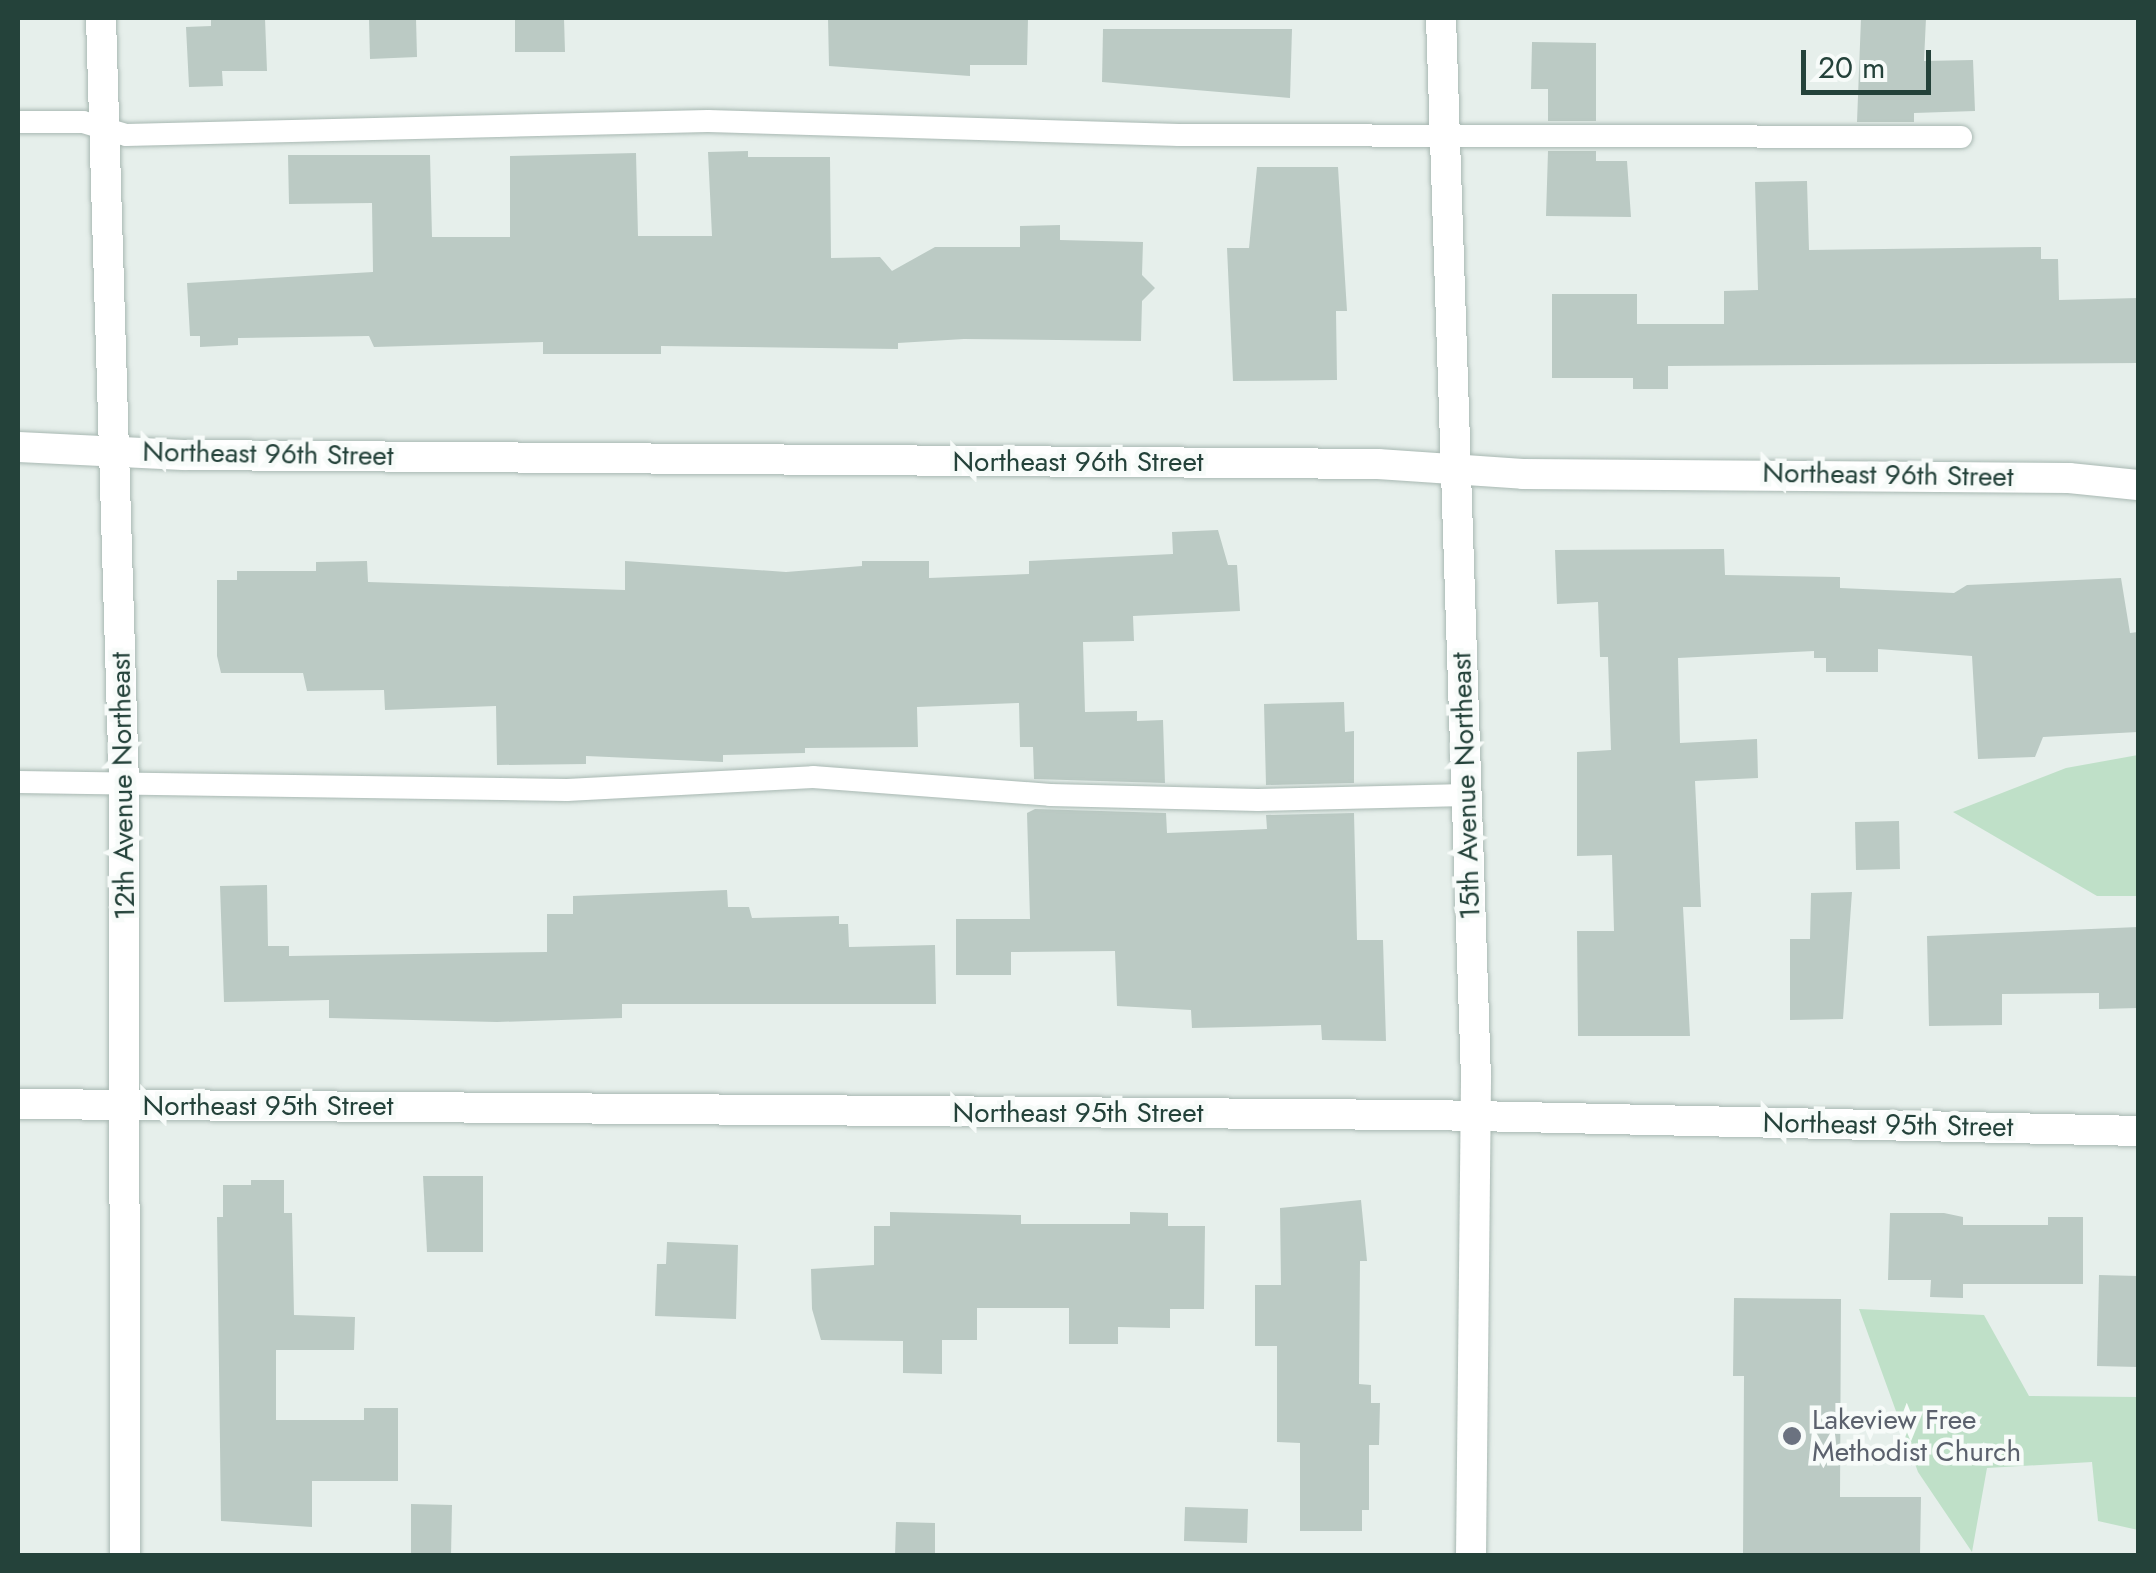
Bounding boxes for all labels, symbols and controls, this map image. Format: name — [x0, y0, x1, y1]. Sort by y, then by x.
scale bar — [1806, 30, 1936, 92]
text: 20 m — [1818, 46, 1885, 89]
street label: Northeast 96th Street — [142, 435, 394, 473]
street label: Northeast 96th Street — [952, 445, 1204, 479]
street label: Northeast 96th Street — [1762, 456, 2014, 494]
street label: 12th Avenue Northeast — [104, 652, 142, 920]
street label: 15th Avenue Northeast — [1445, 652, 1487, 920]
street label: Northeast 95th Street — [143, 1089, 393, 1123]
street label: Northeast 95th Street — [953, 1096, 1203, 1130]
street label: Northeast 95th Street — [1762, 1106, 2014, 1144]
place label: Lakeview Free Methodist Church — [1812, 1403, 2021, 1469]
marker: Lakeview Free Methodist Church — [1781, 1425, 1803, 1447]

